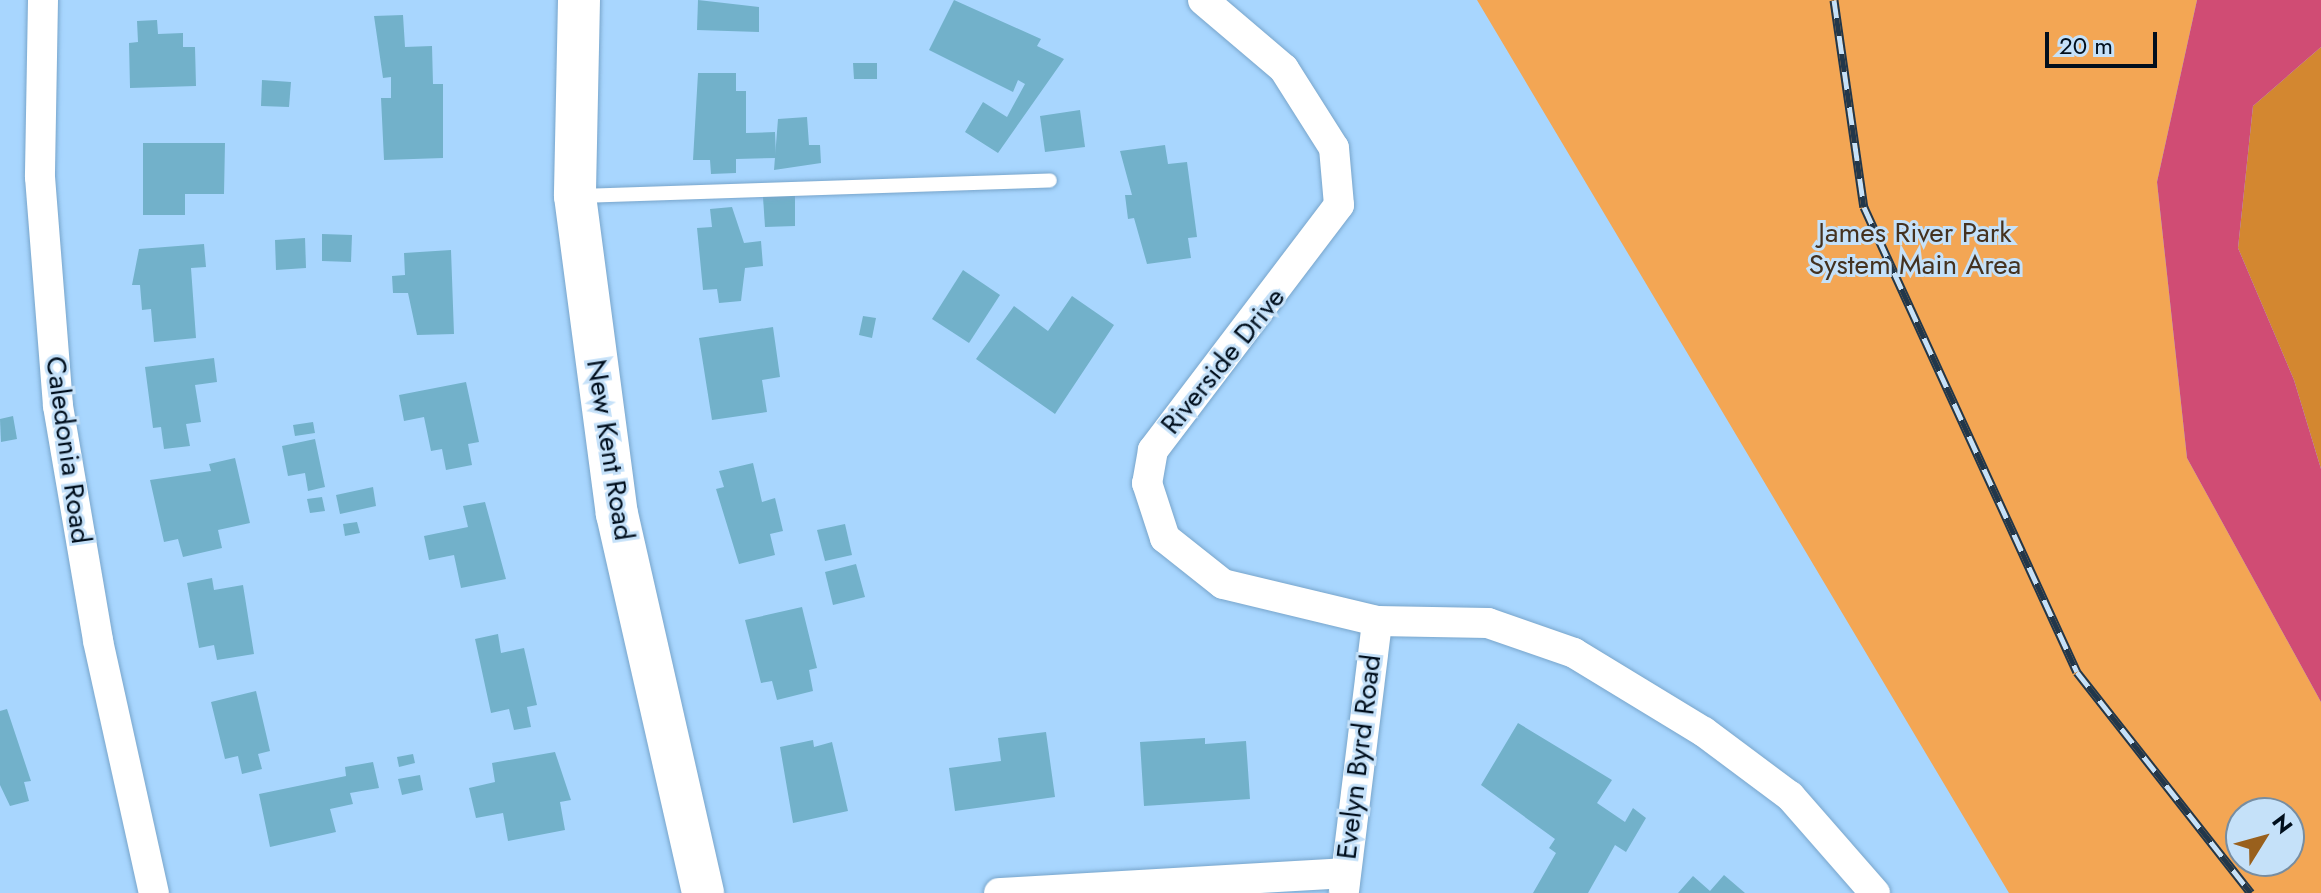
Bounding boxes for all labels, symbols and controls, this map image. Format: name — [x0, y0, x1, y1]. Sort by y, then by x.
scale bar — [2049, 16, 2161, 66]
text: 20 m — [2059, 28, 2113, 63]
park label: James River Park System Main Area — [1809, 216, 2021, 282]
street label: Riverside Drive — [1154, 281, 1292, 441]
street label: Caledonia Road — [38, 354, 98, 546]
street label: New Kent Road — [579, 357, 641, 543]
street label: Evelyn Byrd Road — [1330, 653, 1388, 861]
north arrow — [2225, 797, 2305, 877]
text: N — [2265, 807, 2301, 840]

